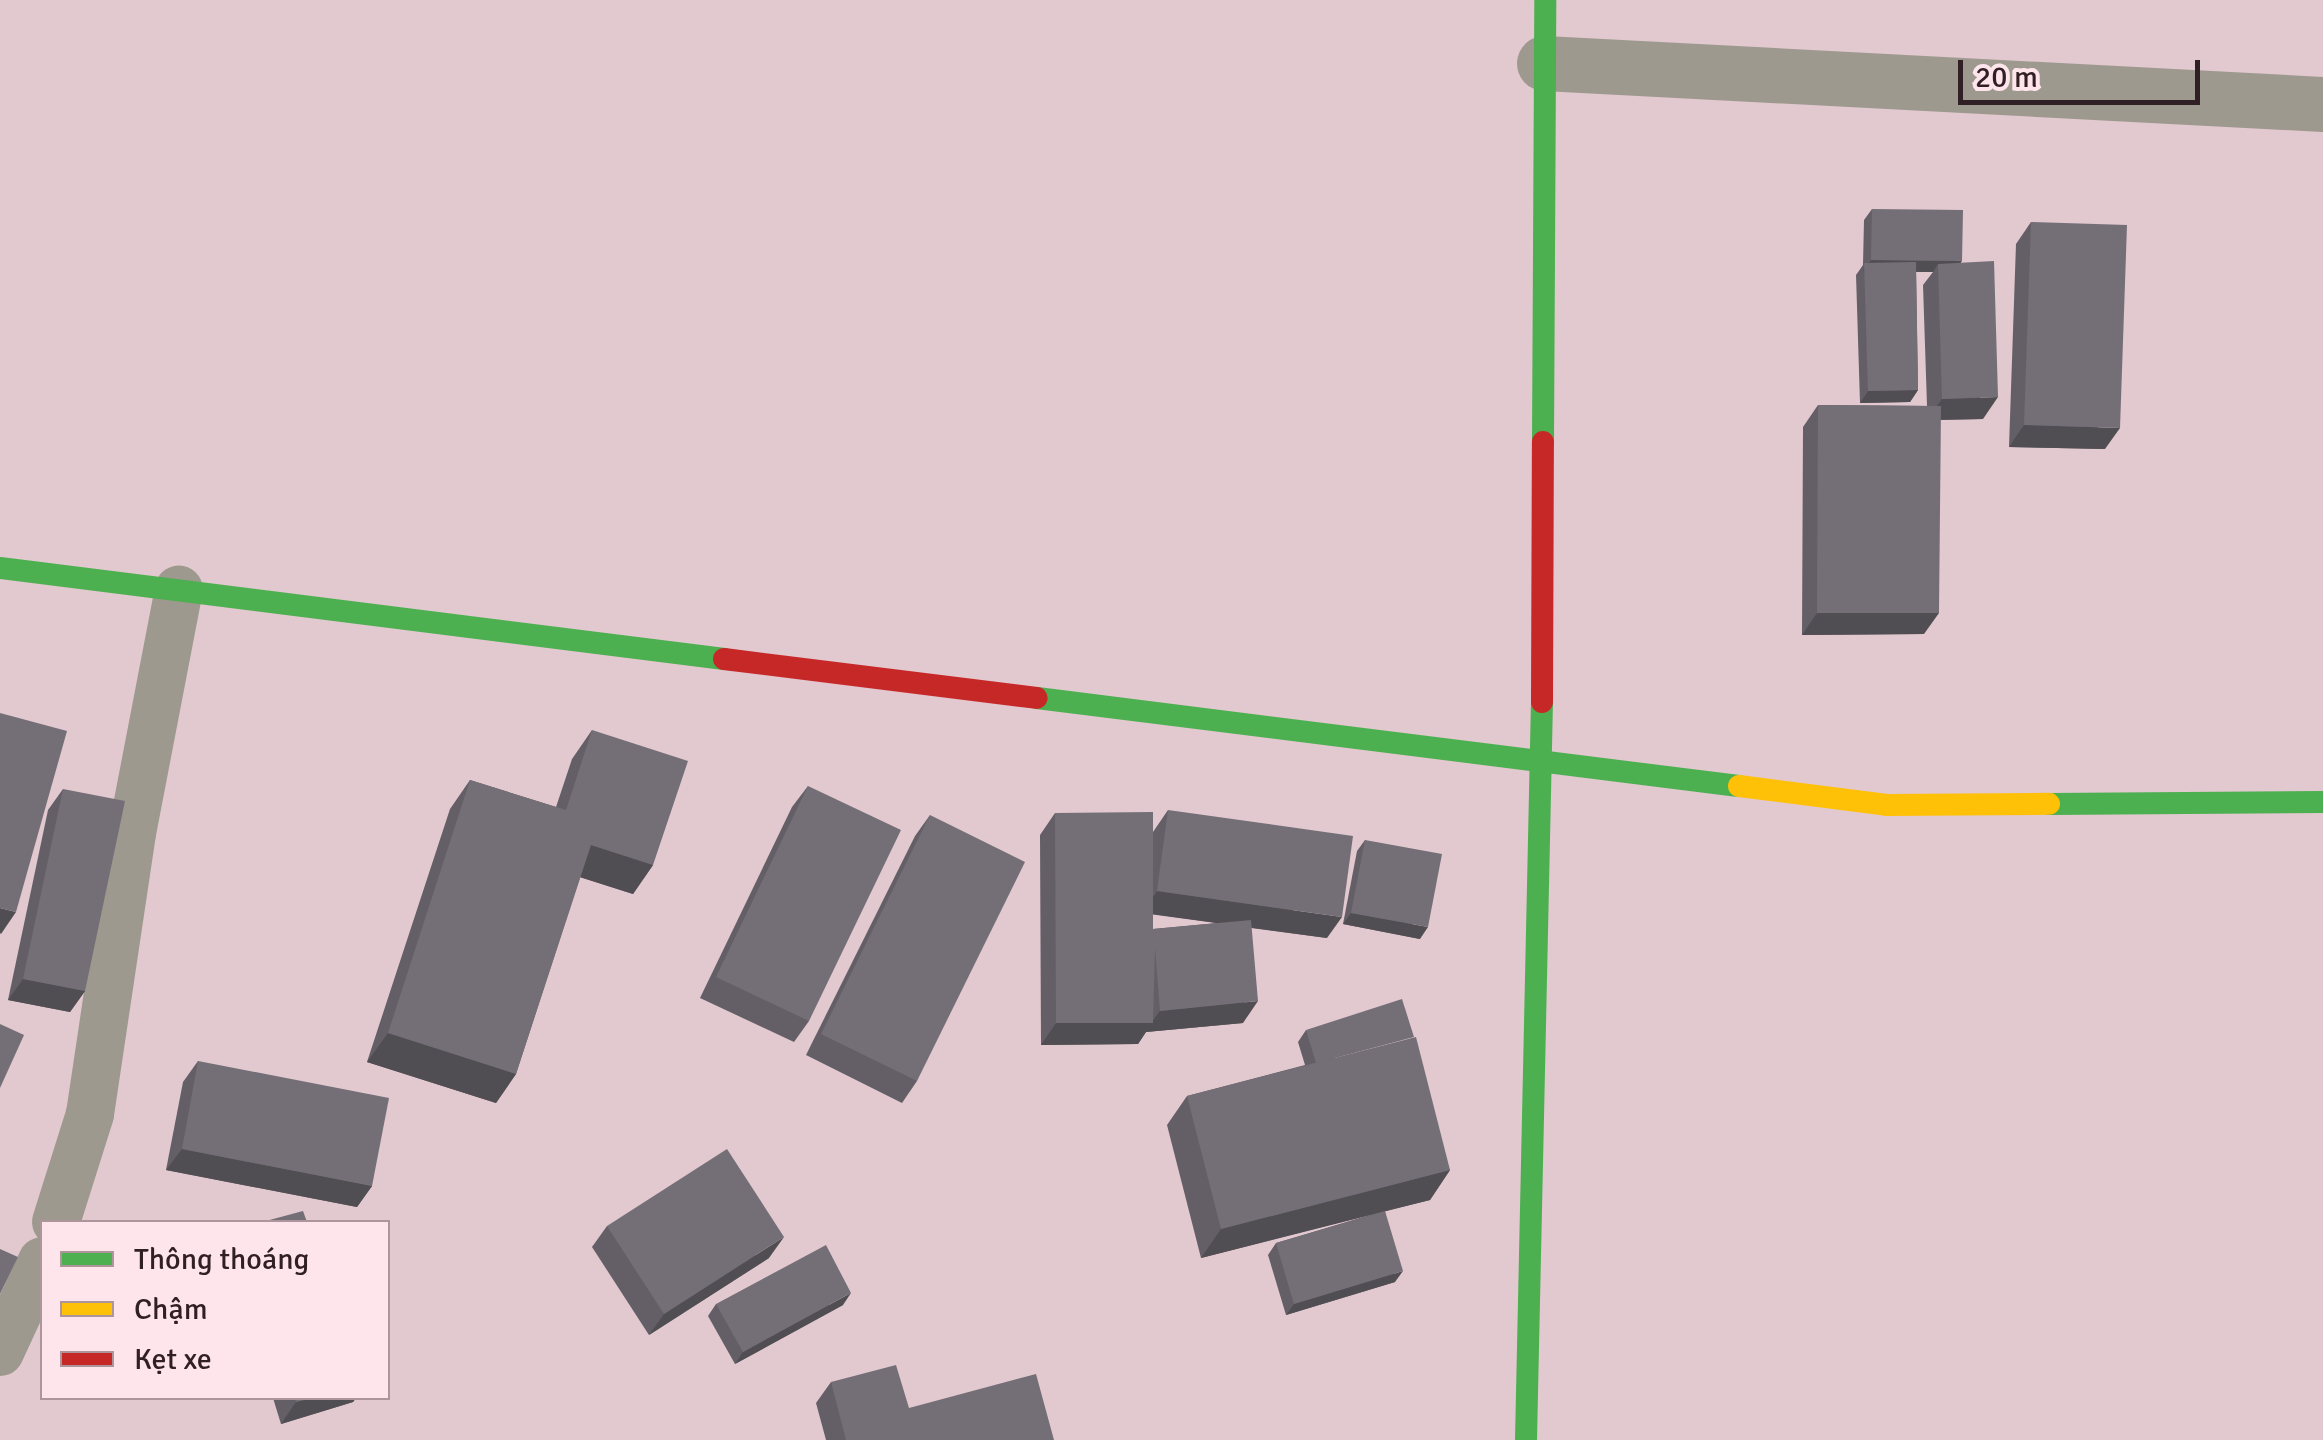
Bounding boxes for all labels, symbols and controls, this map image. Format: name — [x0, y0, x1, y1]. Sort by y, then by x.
scale bar — [1963, 40, 2206, 102]
text: 20 m — [1975, 59, 2038, 96]
legend — [40, 1220, 390, 1400]
text: Thông thoáng — [134, 1241, 309, 1278]
text: Chậm — [134, 1291, 208, 1328]
text: Kẹt xe — [134, 1341, 212, 1378]

